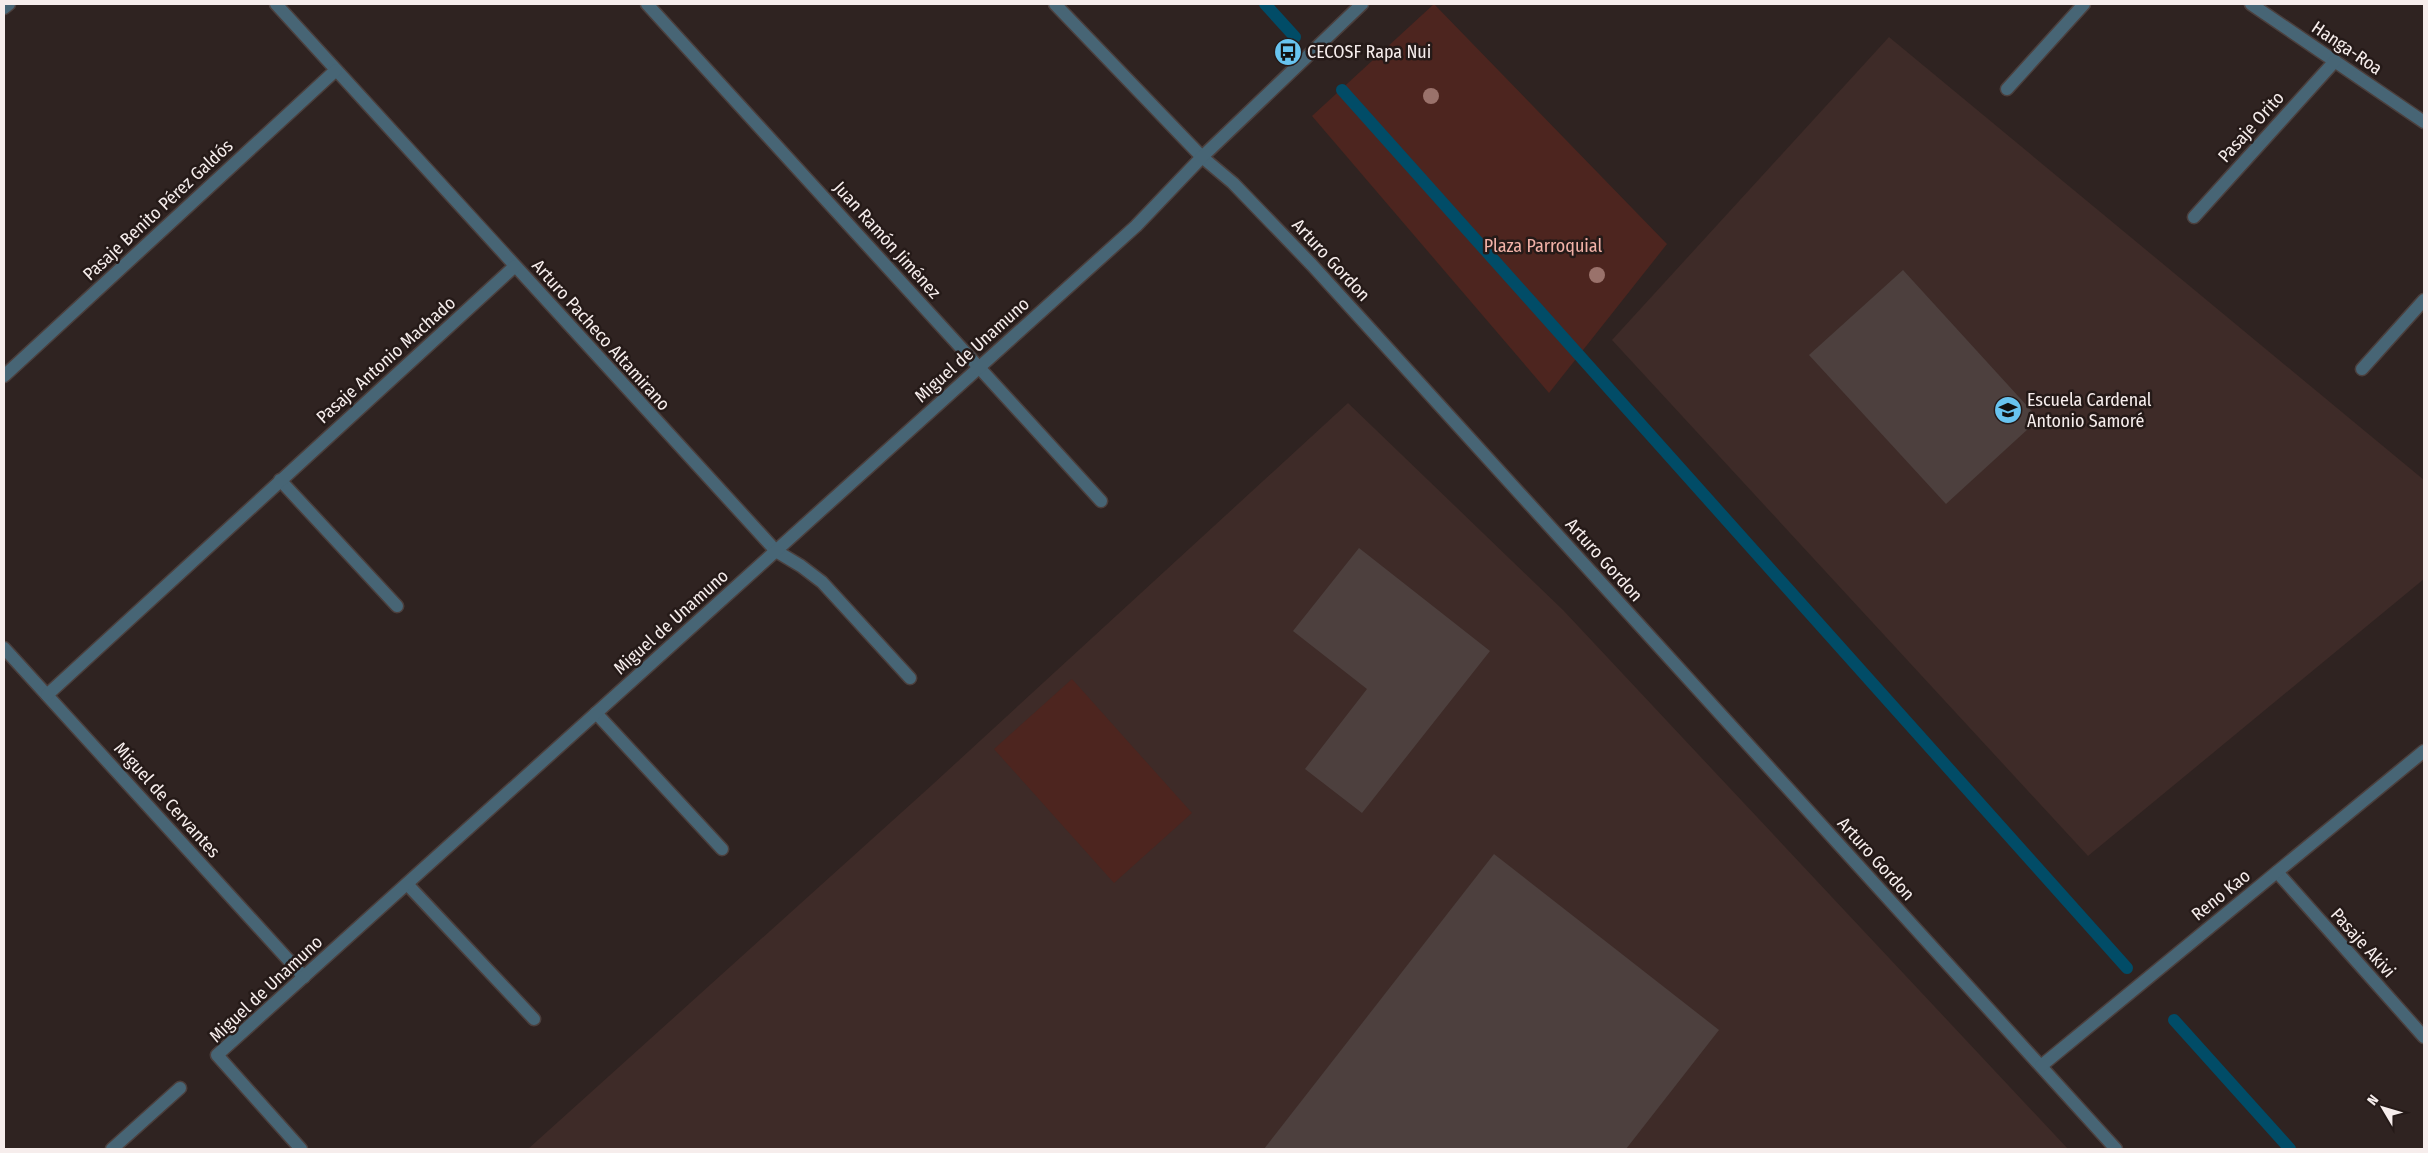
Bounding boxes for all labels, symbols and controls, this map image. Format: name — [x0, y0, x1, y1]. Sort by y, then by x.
street label: Hanga-Roa — [2308, 16, 2387, 80]
bus stop icon: CECOSF Rapa Nui — [1273, 37, 1303, 67]
place label: CECOSF Rapa Nui — [1307, 41, 1431, 63]
street label: Pasaje Orito — [2213, 87, 2289, 167]
street label: Pasaje Benito Pérez Galdós — [78, 135, 238, 285]
street label: Juan Ramón Jiménez — [829, 177, 945, 303]
street label: Arturo Gordon — [1287, 214, 1375, 306]
park label: Plaza Parroquial — [1484, 235, 1602, 257]
street label: Arturo Pacheco Altamirano — [527, 255, 675, 415]
street label: Pasaje Antonio Machado — [312, 292, 460, 428]
street label: Miguel de Unamuno — [910, 293, 1034, 407]
place label: Escuela Cardenal Antonio Samoré — [2027, 389, 2152, 432]
school or university icon: Escuela Cardenal Antonio Samoré — [1993, 395, 2023, 425]
street label: Arturo Gordon — [1561, 514, 1647, 606]
street label: Miguel de Unamuno — [609, 565, 733, 679]
street label: Miguel de Cervantes — [109, 738, 225, 863]
street label: Arturo Gordon — [1833, 813, 1919, 905]
street label: Reno Kao — [2187, 865, 2255, 925]
street label: Pasaje Akivi — [2326, 904, 2400, 982]
street label: Miguel de Unamuno — [205, 931, 327, 1047]
north arrow — [2358, 1083, 2408, 1133]
text: N — [2364, 1092, 2382, 1109]

